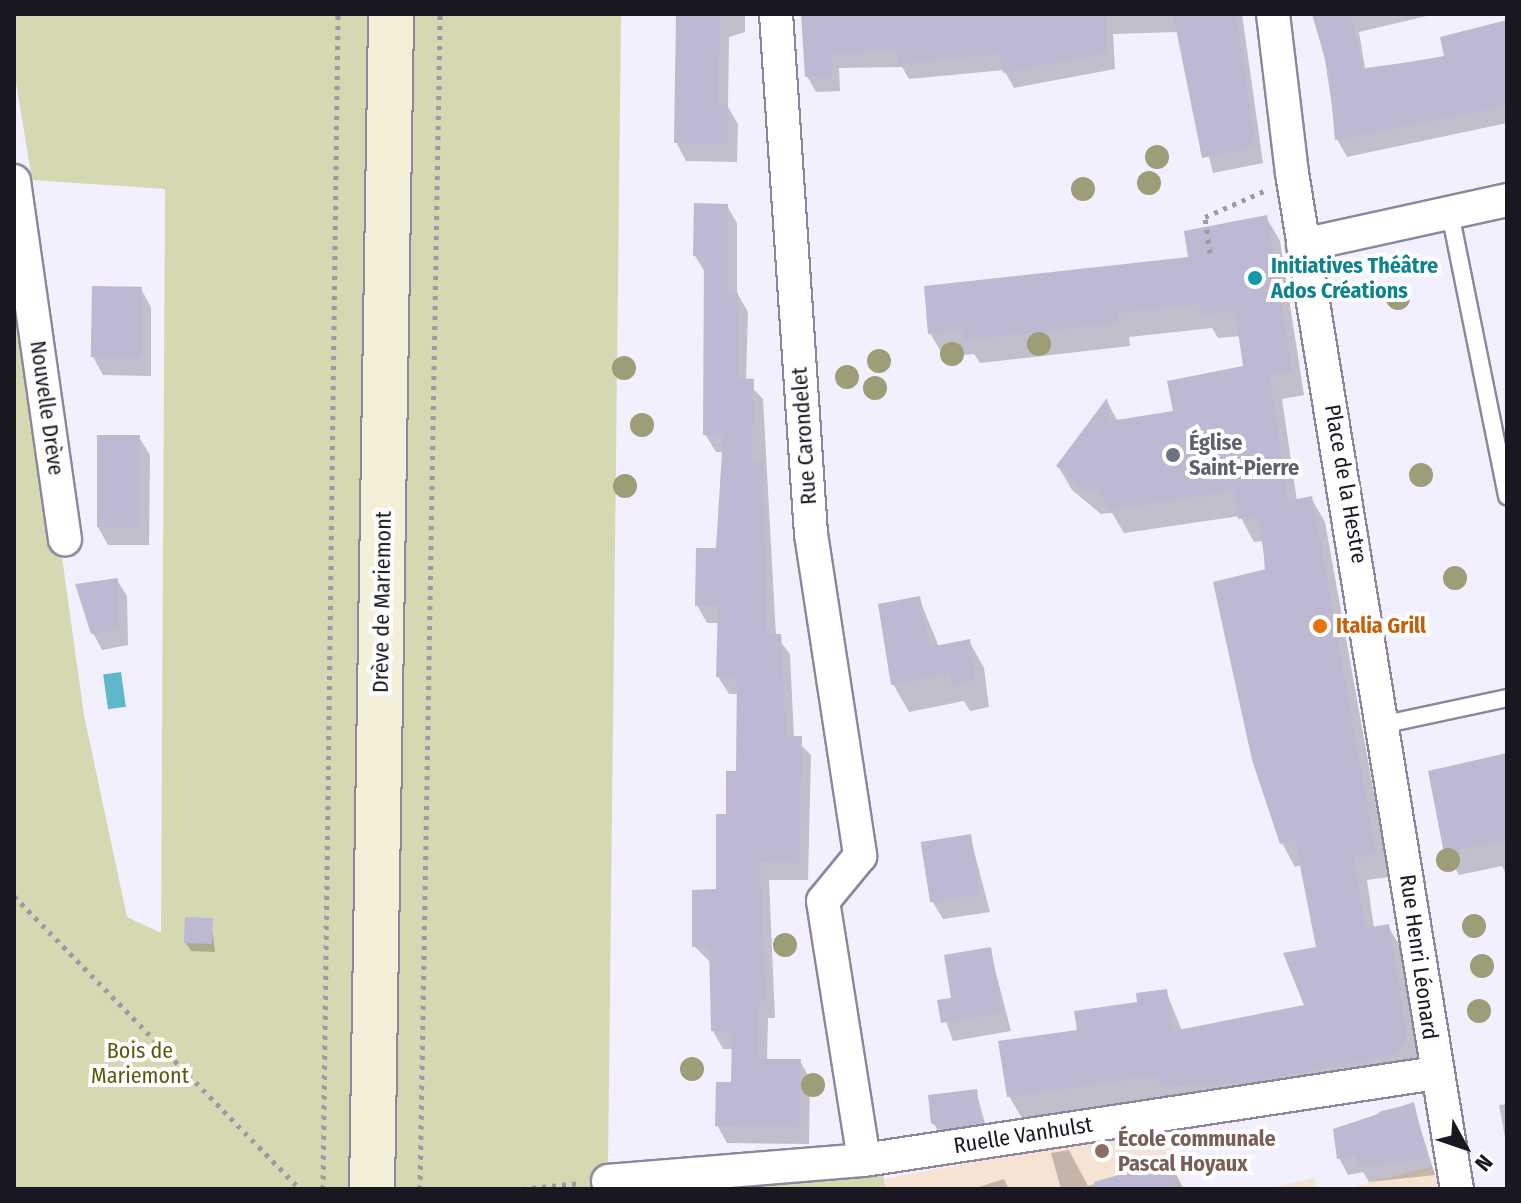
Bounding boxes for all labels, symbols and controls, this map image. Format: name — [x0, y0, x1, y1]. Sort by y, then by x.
place label: Initiatives Théâtre Ados Créations — [1271, 252, 1438, 304]
marker: Initiatives Théâtre Ados Créations — [1246, 269, 1264, 287]
street label: Nouvelle Drève — [24, 339, 70, 477]
street label: Rue Carondelet — [786, 366, 822, 506]
street label: Place de la Hestre — [1319, 402, 1373, 566]
place label: Église Saint-Pierre — [1189, 429, 1299, 480]
marker: Église Saint-Pierre — [1164, 446, 1182, 464]
street label: Drève de Mariemont — [367, 511, 397, 693]
place label: Italia Grill — [1336, 613, 1426, 639]
marker: Italia Grill — [1311, 617, 1329, 635]
street label: Rue Henri Léonard — [1394, 873, 1444, 1041]
park label: Bois de Mariemont — [91, 1037, 189, 1088]
north arrow — [1425, 1107, 1505, 1187]
street label: Ruelle Vanhulst — [952, 1111, 1094, 1159]
place label: École communale Pascal Hoyaux — [1118, 1125, 1276, 1176]
marker: École communale Pascal Hoyaux — [1093, 1142, 1111, 1160]
text: N — [1469, 1149, 1498, 1176]

